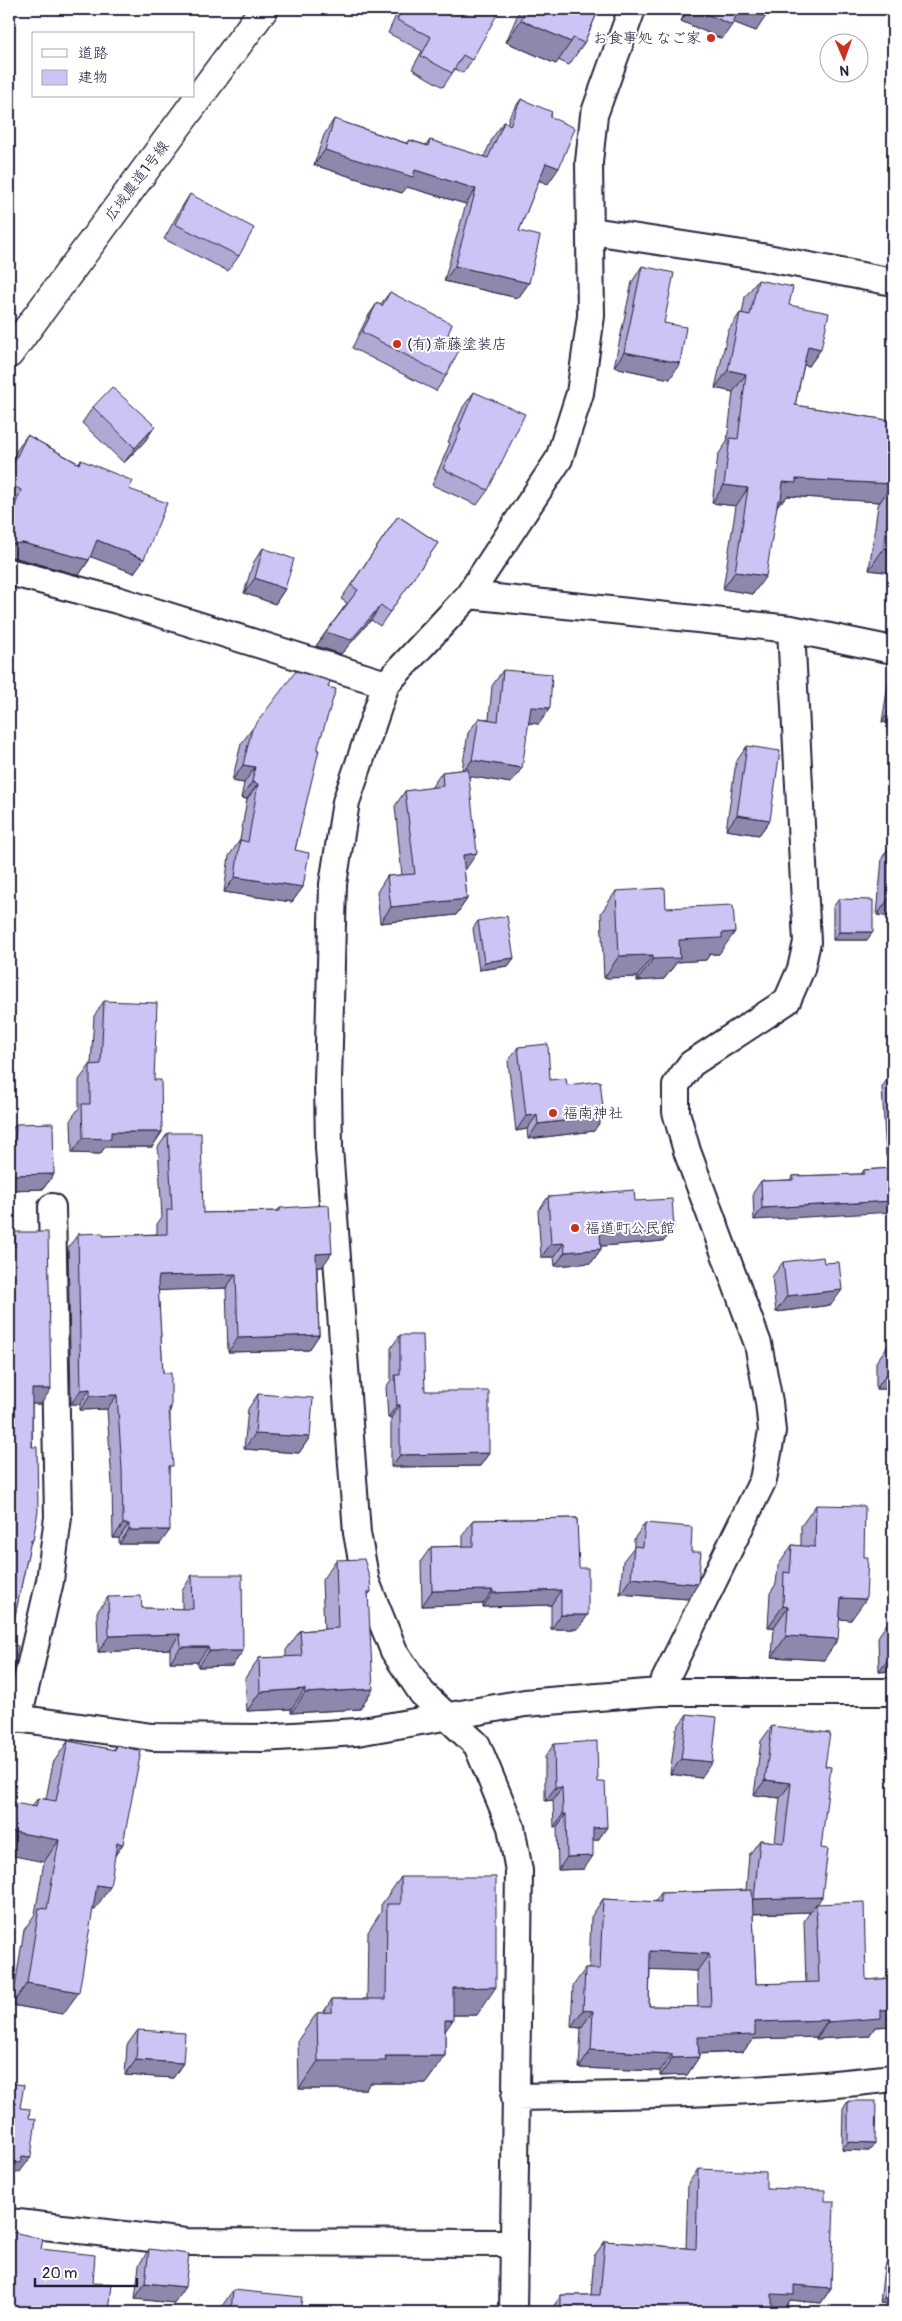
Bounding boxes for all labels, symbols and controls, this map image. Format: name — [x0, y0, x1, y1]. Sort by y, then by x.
place label: お食事処 なご家 — [593, 29, 701, 48]
legend — [32, 32, 195, 98]
marker: お食事処 なご家 — [705, 32, 717, 44]
north arrow — [820, 32, 870, 82]
text: 道路 — [78, 44, 108, 63]
text: N — [839, 62, 849, 79]
text: 建物 — [78, 68, 108, 87]
street label: 広域農道1号線 — [101, 137, 173, 225]
place label: (有)斎藤塗装店 — [407, 335, 507, 354]
marker: (有)斎藤塗装店 — [391, 338, 403, 350]
place label: 福南神社 — [563, 1104, 623, 1123]
marker: 福南神社 — [547, 1107, 559, 1119]
place label: 福道町公民館 — [585, 1219, 675, 1238]
marker: 福道町公民館 — [569, 1222, 581, 1234]
scale bar — [35, 2256, 138, 2288]
text: 20 m — [42, 2264, 77, 2283]

